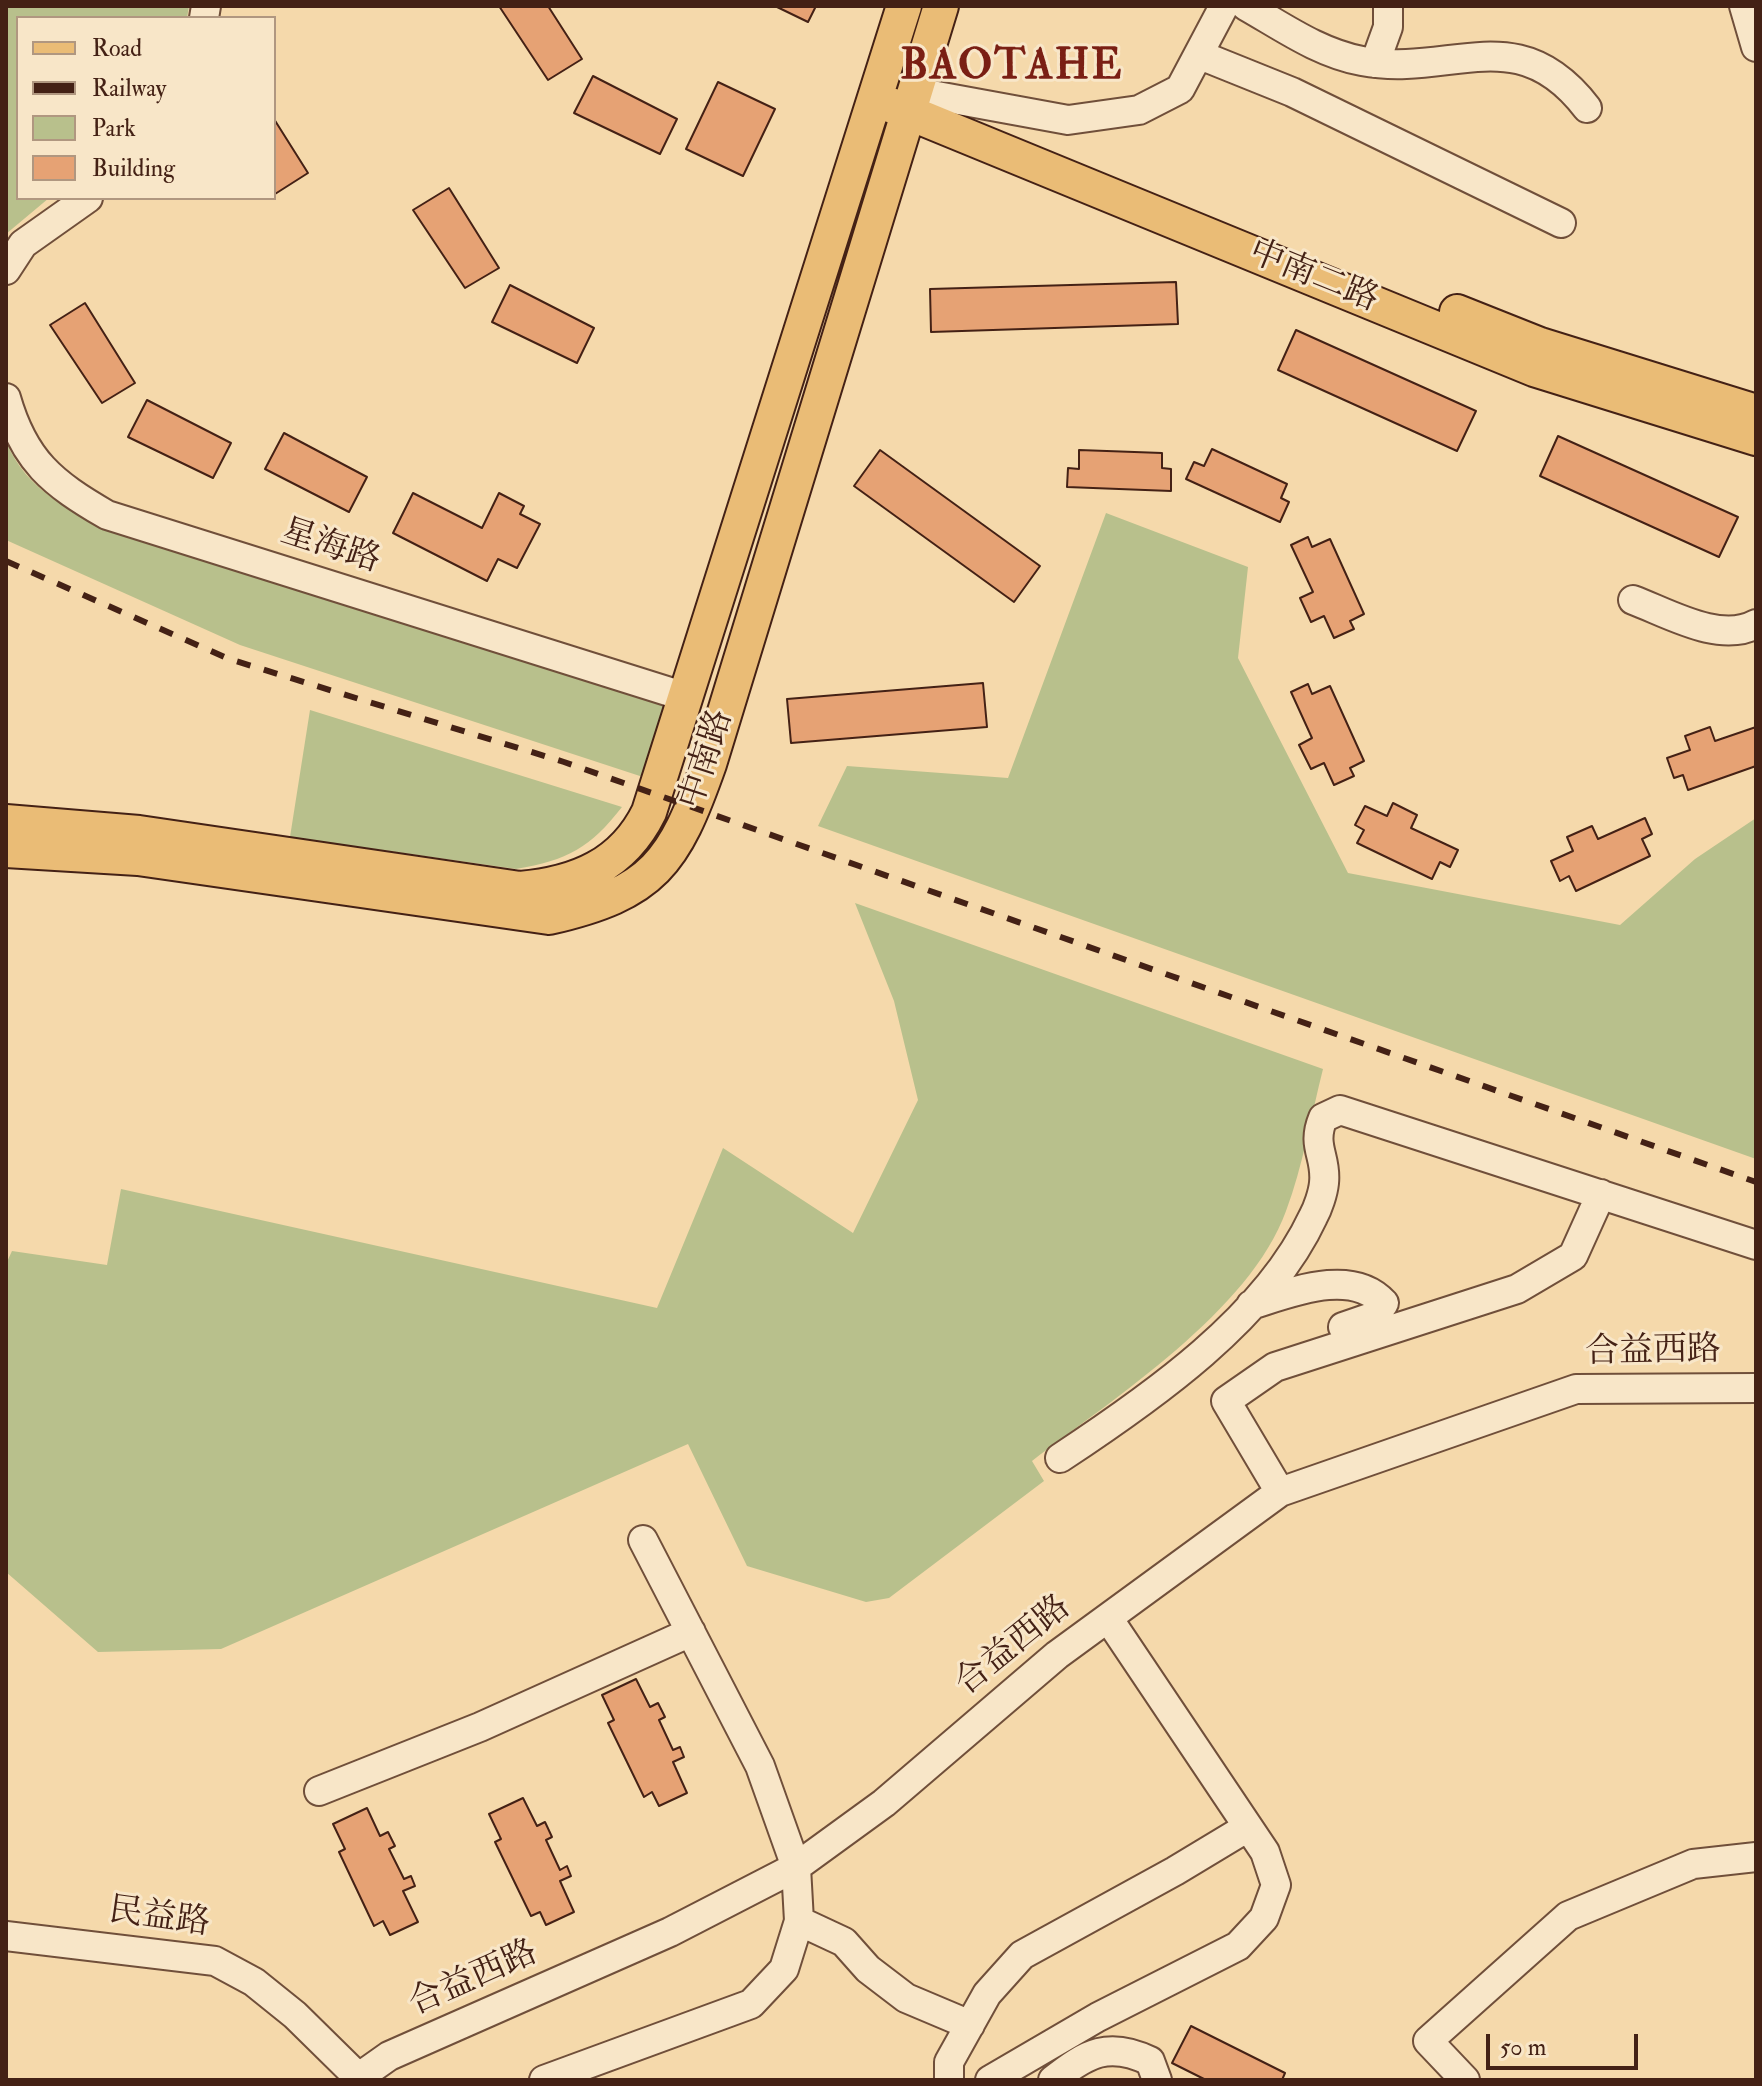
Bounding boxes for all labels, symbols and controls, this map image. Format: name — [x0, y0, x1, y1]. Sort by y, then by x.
legend — [16, 16, 276, 200]
text: Road — [92, 33, 142, 64]
district label: BAOTAHE — [901, 44, 1123, 94]
text: Railway — [92, 73, 166, 104]
text: Park — [92, 113, 136, 144]
text: Building — [92, 153, 175, 184]
street label: 中南二路 — [1242, 234, 1384, 322]
street label: 星海路 — [275, 513, 385, 583]
street label: 中南路 — [673, 705, 743, 815]
street label: 合益西路 — [1585, 1331, 1721, 1375]
street label: 合益西路 — [948, 1588, 1080, 1706]
street label: 民益路 — [106, 1892, 212, 1946]
street label: 合益西路 — [404, 1934, 544, 2026]
scale bar — [1490, 2018, 1642, 2068]
text: 50 m — [1500, 2032, 1546, 2063]

